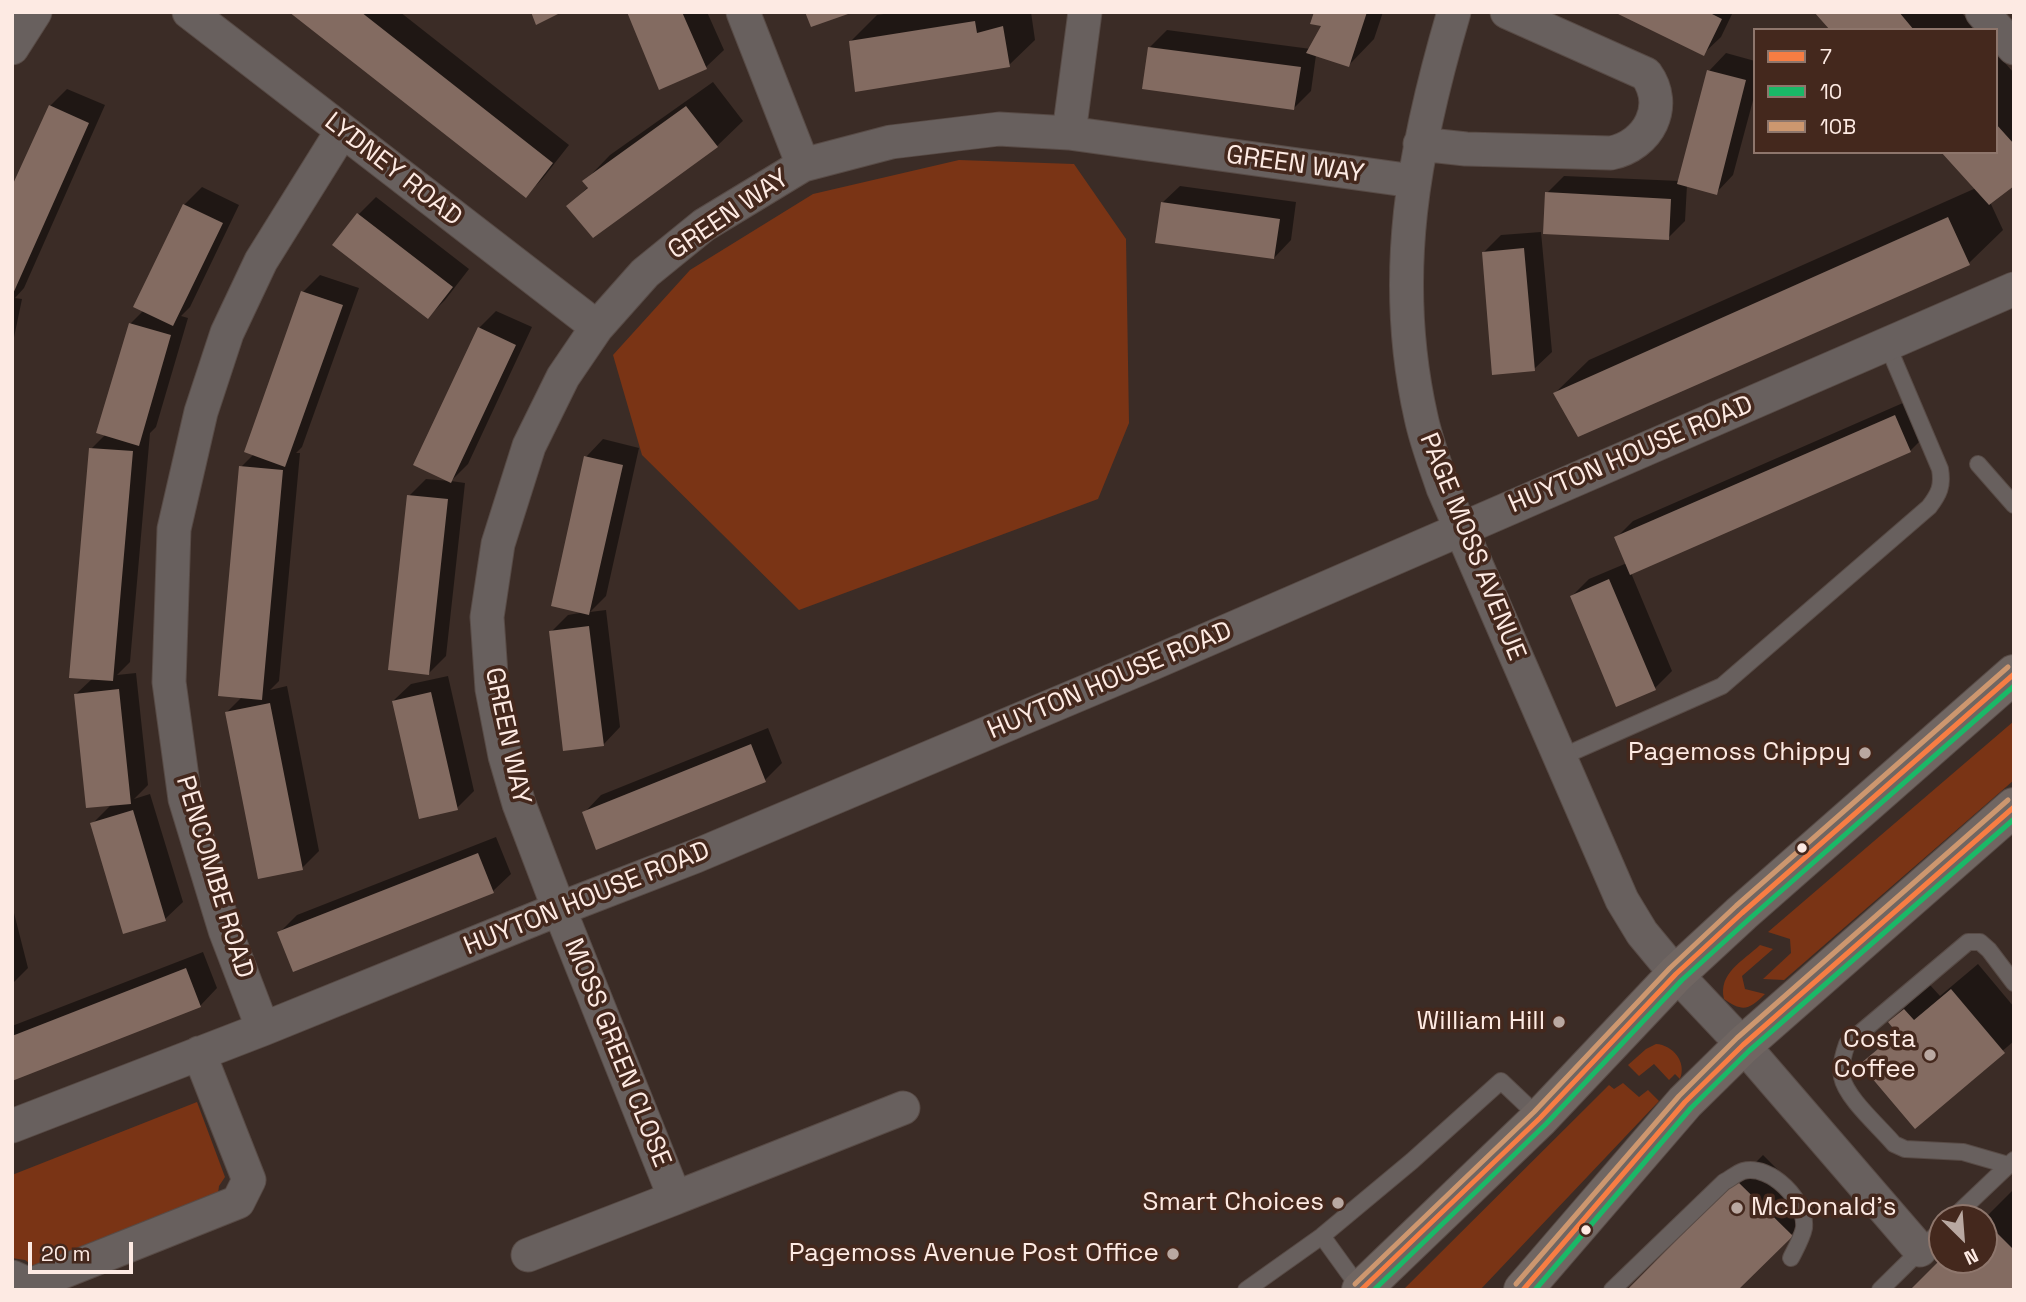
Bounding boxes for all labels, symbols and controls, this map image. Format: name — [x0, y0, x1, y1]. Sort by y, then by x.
legend — [1753, 28, 1998, 154]
text: 7 — [1820, 43, 1832, 70]
text: 10 — [1820, 78, 1842, 105]
street label: LYDNEY ROAD — [318, 107, 468, 233]
text: 10B — [1820, 113, 1856, 140]
street label: GREEN WAY — [1224, 140, 1366, 190]
street label: GREEN WAY — [663, 163, 795, 267]
street label: HUYTON HOUSE ROAD — [1504, 389, 1758, 521]
street label: PAGE MOSS AVENUE — [1412, 429, 1532, 665]
street label: HUYTON HOUSE ROAD — [983, 615, 1237, 747]
street label: GREEN WAY — [477, 665, 537, 807]
place label: Pagemoss Chippy — [1628, 737, 1851, 769]
marker: Pagemoss Chippy — [1857, 745, 1873, 761]
street label: PENCOMBE ROAD — [168, 772, 260, 982]
street label: HUYTON HOUSE ROAD — [460, 835, 714, 963]
unlabelled marker — [1795, 841, 1809, 855]
street label: MOSS GREEN CLOSE — [557, 934, 677, 1172]
place label: William Hill — [1417, 1006, 1545, 1038]
marker: William Hill — [1551, 1014, 1567, 1030]
place label: Costa Coffee — [1834, 1024, 1916, 1086]
marker: Costa Coffee — [1922, 1047, 1938, 1063]
place label: Smart Choices — [1143, 1187, 1324, 1219]
place label: McDonald's — [1751, 1192, 1896, 1224]
marker: Smart Choices — [1330, 1195, 1346, 1211]
marker: McDonald's — [1729, 1200, 1745, 1216]
north arrow — [1928, 1204, 1998, 1274]
unlabelled marker — [1579, 1223, 1593, 1237]
scale bar — [32, 1228, 136, 1272]
place label: Pagemoss Avenue Post Office — [789, 1238, 1159, 1270]
text: 20 m — [41, 1240, 91, 1267]
text: N — [1960, 1243, 1982, 1271]
marker: Pagemoss Avenue Post Office — [1165, 1246, 1181, 1262]

